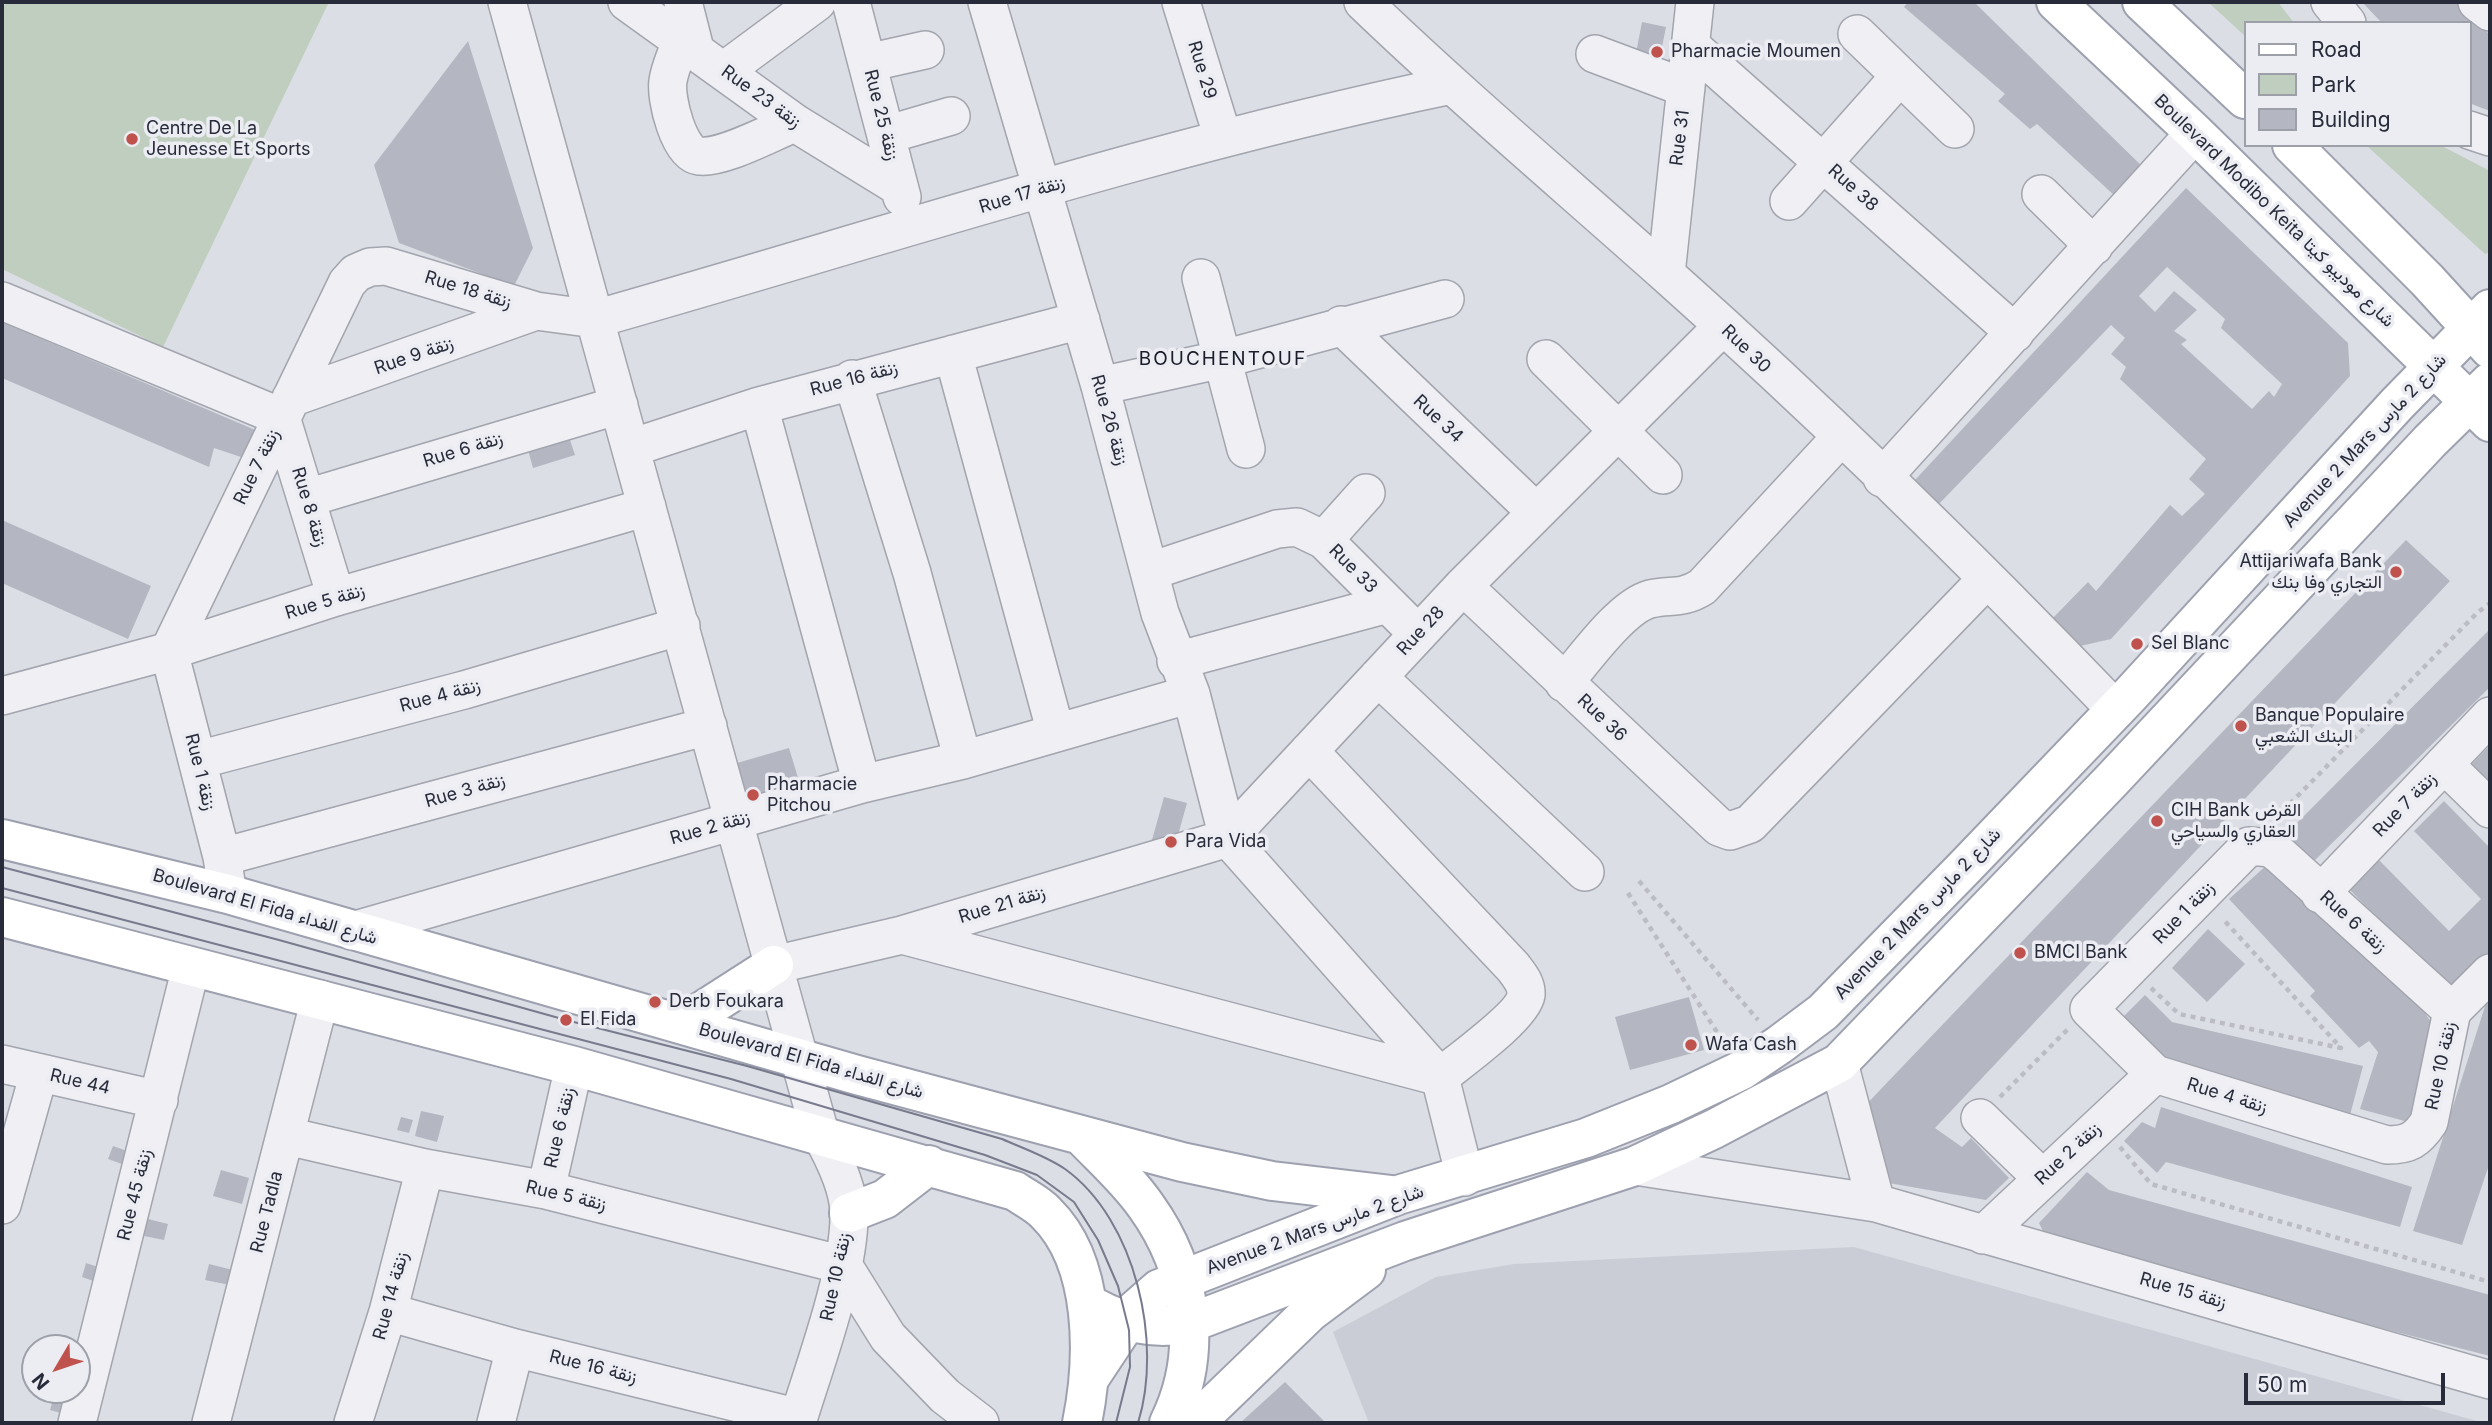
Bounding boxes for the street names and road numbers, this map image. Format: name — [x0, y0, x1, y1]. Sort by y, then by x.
street label: Rue 29 — [1183, 38, 1221, 102]
street label: Rue 23 زنقة — [717, 61, 805, 133]
street label: Rue 25 زنقة — [859, 67, 903, 163]
street label: Boulevard Modibo Keita شارع موديبو كيتا — [2149, 90, 2399, 332]
street label: Rue 31 — [1666, 109, 1694, 167]
street label: Rue 38 — [1823, 160, 1883, 216]
street label: Rue 17 زنقة — [976, 172, 1068, 218]
street label: Rue 18 زنقة — [422, 267, 514, 313]
street label: Rue 30 — [1717, 320, 1775, 378]
street label: Rue 9 زنقة — [372, 332, 456, 380]
street label: Avenue 2 Mars شارع 2 مارس — [2279, 350, 2451, 532]
street label: Rue 16 زنقة — [808, 357, 900, 401]
street label: Rue 26 زنقة — [1086, 372, 1132, 468]
street label: Rue 34 — [1408, 390, 1468, 448]
street label: Rue 7 زنقة — [229, 426, 285, 508]
street label: Rue 6 زنقة — [420, 428, 506, 472]
street label: Rue 8 زنقة — [287, 464, 331, 550]
street label: Rue 33 — [1324, 540, 1382, 598]
street label: Rue 5 زنقة — [283, 580, 367, 624]
street label: Rue 28 — [1393, 602, 1449, 660]
street label: Rue 4 زنقة — [397, 675, 483, 717]
street label: Rue 36 — [1573, 690, 1631, 746]
street label: Rue 1 زنقة — [180, 731, 220, 813]
street label: Rue 7 زنقة — [2369, 768, 2441, 842]
street label: Rue 3 زنقة — [422, 769, 508, 813]
street label: Rue 2 زنقة — [668, 806, 752, 850]
street label: Avenue 2 Mars شارع 2 مارس — [1830, 824, 2006, 1004]
street label: Boulevard El Fida شارع الفداء — [150, 865, 380, 949]
street label: Rue 1 زنقة — [2149, 877, 2219, 949]
street label: Rue 21 زنقة — [956, 882, 1048, 928]
street label: Rue 6 زنقة — [2315, 886, 2391, 958]
street label: Boulevard El Fida شارع الفداء — [696, 1019, 926, 1103]
street label: Rue 10 زنقة — [2421, 1020, 2461, 1112]
street label: Rue 44 — [48, 1065, 112, 1099]
street label: Rue 4 زنقة — [2184, 1074, 2270, 1118]
street label: Rue 6 زنقة — [540, 1085, 580, 1171]
street label: Rue 2 زنقة — [2031, 1118, 2105, 1190]
street label: Rue 45 زنقة — [113, 1147, 157, 1243]
street label: Rue Tadla — [246, 1169, 288, 1255]
street label: Rue 5 زنقة — [524, 1176, 608, 1216]
street label: Avenue 2 Mars شارع 2 مارس — [1203, 1181, 1427, 1279]
street label: Rue 10 زنقة — [816, 1231, 856, 1323]
street label: Rue 14 زنقة — [369, 1250, 413, 1342]
street label: Rue 15 زنقة — [2137, 1268, 2229, 1314]
street label: Rue 16 زنقة — [547, 1346, 639, 1388]

